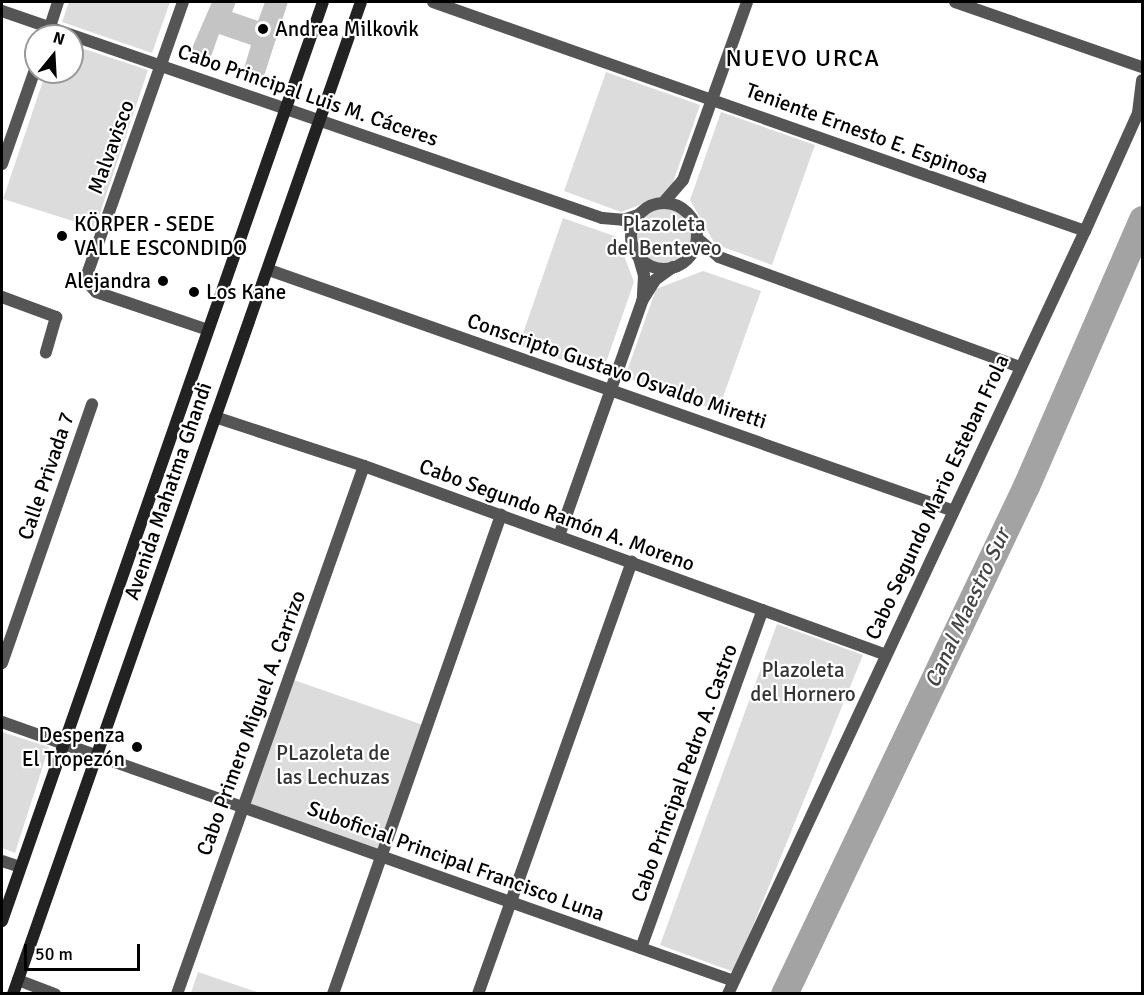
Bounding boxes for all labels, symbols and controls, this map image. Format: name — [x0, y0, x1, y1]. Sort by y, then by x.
place label: Andrea Milkovik — [275, 16, 419, 42]
marker: Andrea Milkovik — [256, 22, 270, 36]
north arrow — [24, 24, 84, 84]
text: N — [51, 28, 67, 50]
street label: Cabo Principal Luis M. Cáceres — [174, 39, 442, 151]
district label: NUEVO URCA — [726, 45, 880, 73]
street label: Teniente Ernesto E. Espinosa — [742, 77, 992, 189]
street label: Malvavisco — [82, 97, 140, 197]
place label: KÖRPER - SEDE VALLE ESCONDIDO — [74, 211, 247, 261]
park label: Plazoleta del Benteveo — [606, 211, 722, 261]
marker: KÖRPER - SEDE VALLE ESCONDIDO — [55, 229, 69, 243]
place label: Alejandra — [65, 268, 151, 294]
marker: Alejandra — [156, 274, 170, 288]
place label: Los Kane — [206, 279, 286, 305]
marker: Los Kane — [187, 285, 201, 299]
street label: Conscripto Gustavo Osvaldo Miretti — [464, 308, 770, 434]
street label: Cabo Segundo Mario Esteban Frola — [860, 350, 1014, 644]
street label: Avenida Mahatma Ghandi — [119, 379, 217, 603]
street label: Calle Privada 7 — [12, 409, 80, 543]
street label: Cabo Segundo Ramón A. Moreno — [416, 453, 698, 577]
water label: Canal Maestro Sur — [919, 524, 1015, 692]
street label: Cabo Primero Miguel A. Carrizo — [191, 587, 311, 859]
street label: Cabo Principal Pedro A. Castro — [626, 641, 742, 905]
park label: Plazoleta del Hornero — [750, 657, 856, 707]
place label: Despenza El Tropezón — [22, 722, 125, 772]
marker: Despenza El Tropezón — [130, 740, 144, 754]
park label: PLazoleta de las Lechuzas — [276, 740, 390, 790]
street label: Suboficial Principal Francisco Luna — [304, 795, 608, 927]
scale bar — [27, 932, 142, 970]
text: 50 m — [35, 943, 73, 965]

